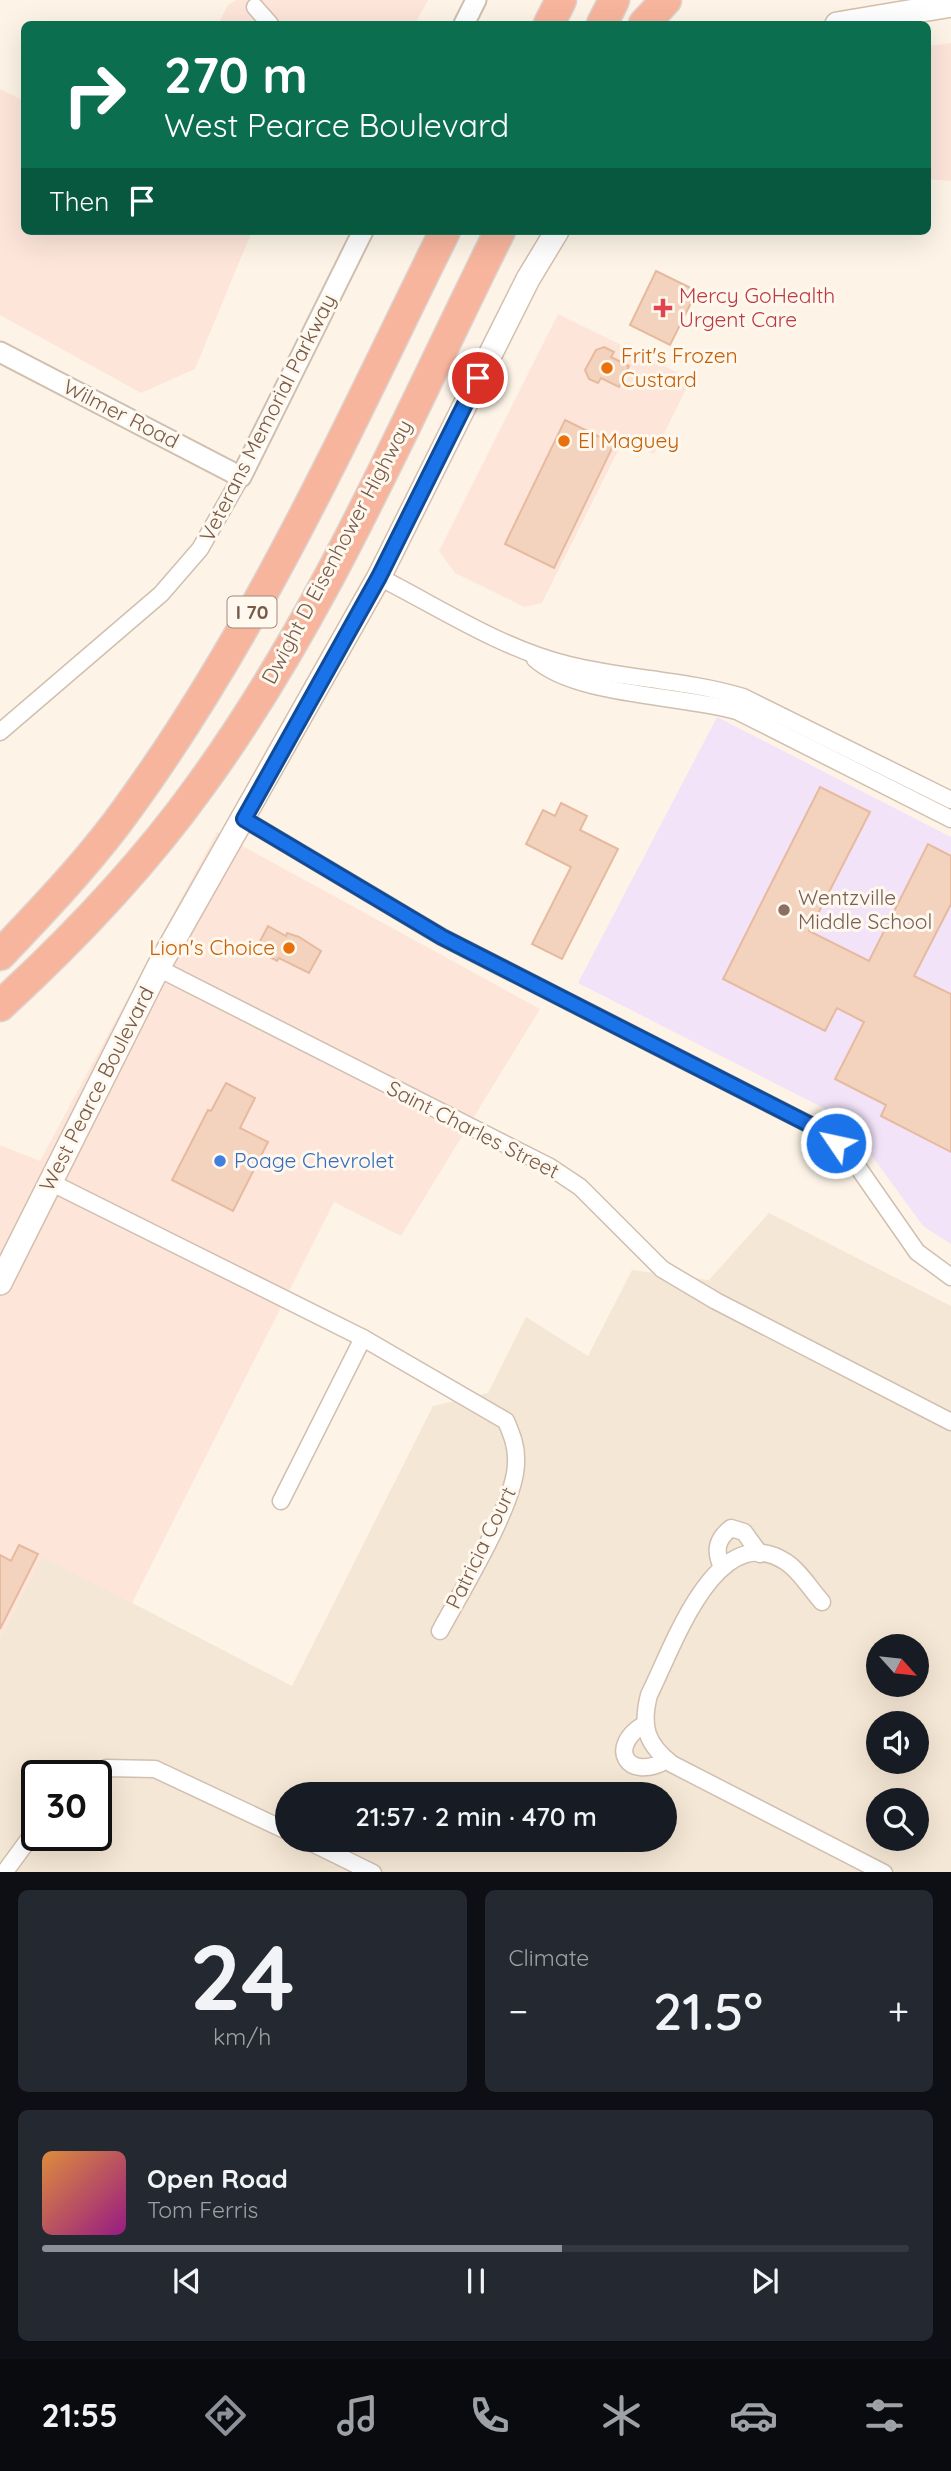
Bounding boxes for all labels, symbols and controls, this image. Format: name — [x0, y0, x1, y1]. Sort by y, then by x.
text: 270 m — [164, 44, 308, 105]
icon: right — [49, 49, 140, 140]
text: West Pearce Boulevard — [164, 105, 509, 145]
icon: arrive — [123, 182, 161, 220]
text: Then — [49, 185, 109, 218]
place label: Mercy GoHealth Urgent Care — [679, 282, 835, 332]
street label: Veterans Memorial Parkway — [193, 289, 341, 546]
marker: Mercy GoHealth Urgent Care — [653, 298, 673, 318]
place label: Frit's Frozen Custard — [621, 342, 738, 392]
pin — [448, 348, 508, 408]
icon: arrive — [459, 359, 497, 397]
marker: Frit's Frozen Custard — [599, 360, 615, 376]
street label: Wilmer Road — [59, 373, 184, 453]
street label: Dwight D Eisenhower Highway — [255, 415, 417, 688]
place label: El Maguey — [578, 427, 679, 453]
marker: El Maguey — [556, 433, 572, 449]
road number: I 70 — [228, 596, 276, 628]
place label: Wentzville Middle School — [798, 884, 932, 934]
marker: Wentzville Middle School — [776, 902, 792, 918]
place label: Lion's Choice — [149, 934, 275, 960]
marker: Lion's Choice — [281, 940, 297, 956]
street label: West Pearce Boulevard — [33, 982, 159, 1195]
street label: Saint Charles Street — [383, 1074, 564, 1184]
position arrow — [799, 1106, 873, 1180]
place label: Poage Chevrolet — [234, 1147, 394, 1173]
marker: Poage Chevrolet — [212, 1153, 228, 1169]
street label: Patricia Court — [439, 1482, 521, 1613]
north arrow — [866, 1634, 929, 1698]
map controls — [866, 1634, 929, 1851]
button: sound — [866, 1711, 929, 1774]
speed limit sign: 30 — [21, 1760, 112, 1851]
button: search — [866, 1788, 929, 1851]
text: 21:57 · 2 min · 470 m — [355, 1800, 597, 1833]
text: 24 — [190, 1919, 295, 2033]
text: Climate — [509, 1943, 589, 1972]
text: 21.5° — [653, 1978, 763, 2043]
text: − — [509, 1987, 528, 2035]
text: + — [888, 1987, 909, 2035]
text: km/h — [213, 2022, 271, 2051]
text: Open Road — [147, 2162, 288, 2195]
text: Tom Ferris — [147, 2195, 258, 2224]
icon: previous — [168, 2262, 206, 2300]
icon: pause — [457, 2262, 495, 2300]
icon: next — [746, 2262, 784, 2300]
icon: directions — [201, 2391, 250, 2440]
icon: music — [333, 2391, 382, 2440]
icon: phone — [465, 2391, 514, 2440]
icon: climate — [597, 2391, 646, 2440]
icon: car — [729, 2391, 778, 2440]
icon: filters — [860, 2391, 909, 2440]
text: 21:55 — [41, 2395, 118, 2435]

